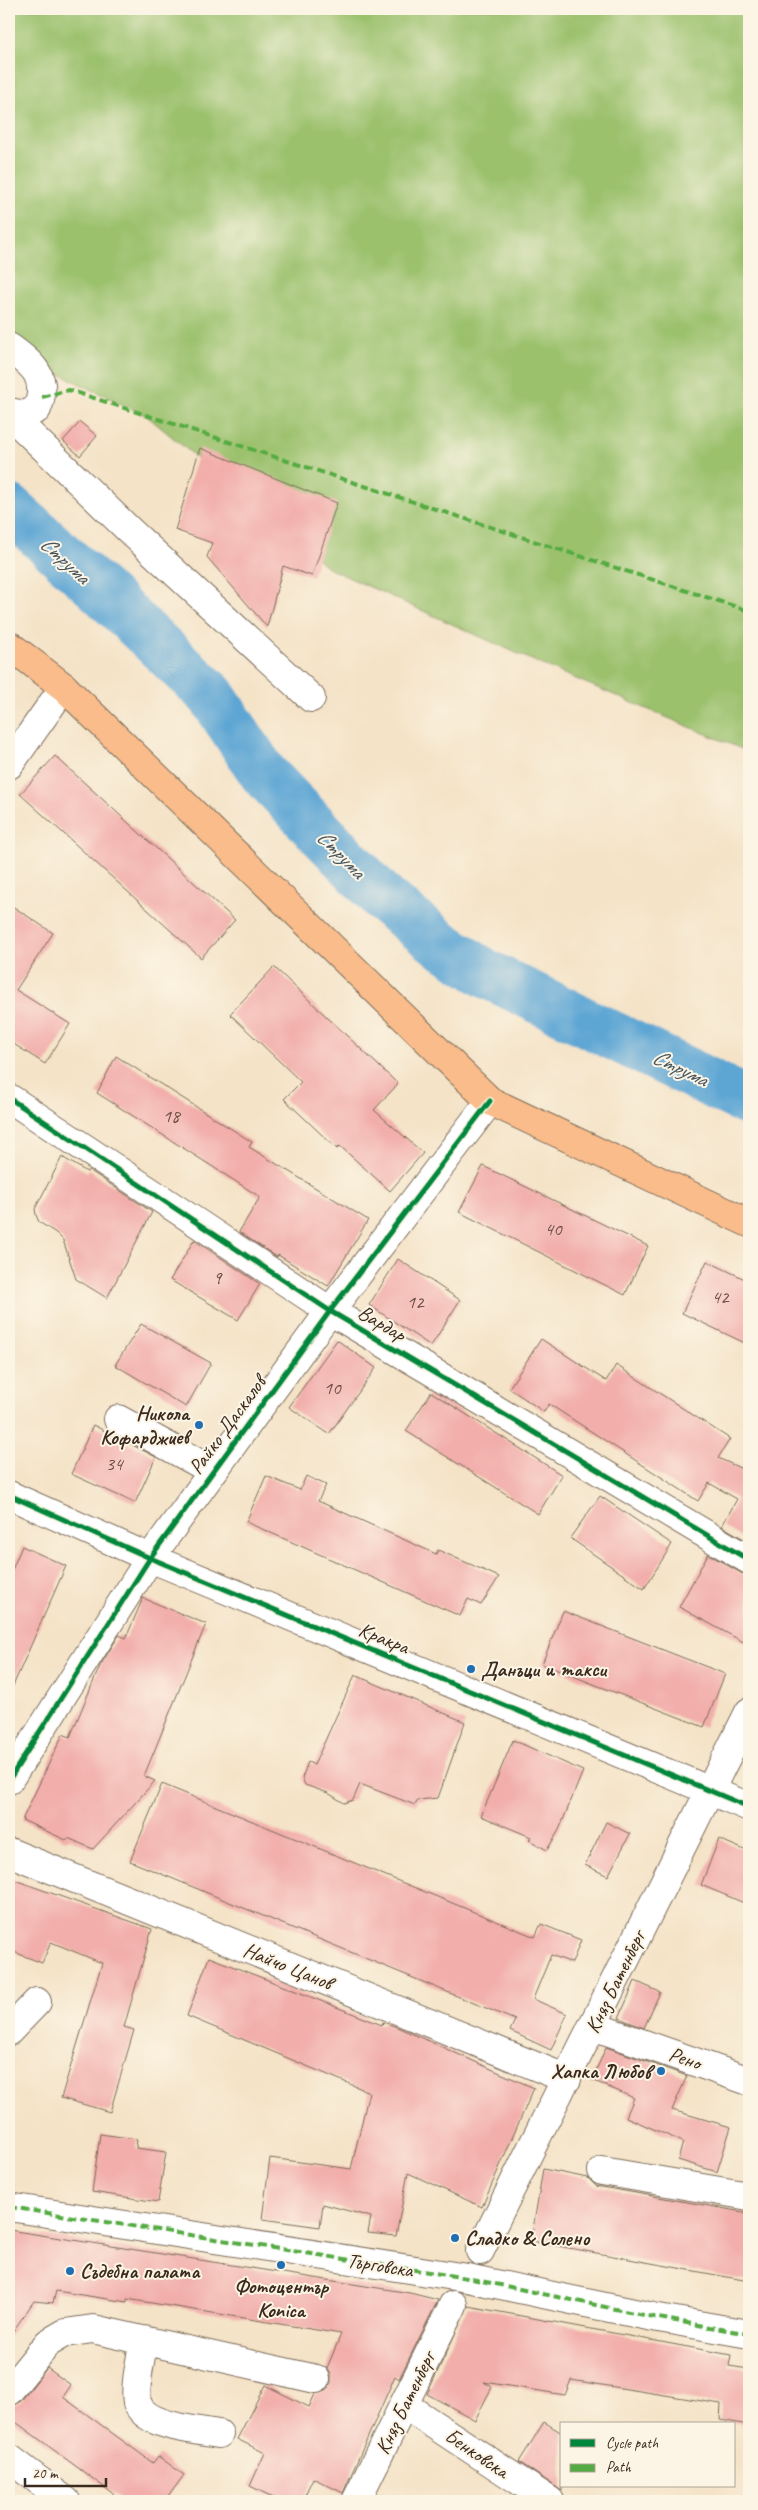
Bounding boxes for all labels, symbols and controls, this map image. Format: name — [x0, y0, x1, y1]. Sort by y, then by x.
water label: Струма — [34, 530, 97, 591]
water label: Струма — [311, 823, 373, 886]
water label: Струма — [648, 1043, 714, 1094]
house number: 18 — [162, 1104, 182, 1128]
house number: 40 — [544, 1217, 563, 1241]
house number: 9 — [213, 1266, 223, 1290]
house number: 42 — [711, 1285, 730, 1309]
house number: 12 — [406, 1290, 425, 1314]
street label: Вардар — [353, 1299, 412, 1348]
street label: Райко Даскалов — [183, 1368, 274, 1479]
house number: 10 — [323, 1376, 342, 1400]
place label: Никола Кофарджиев — [100, 1400, 193, 1450]
marker: Никола Кофарджиев — [193, 1419, 205, 1431]
house number: 34 — [105, 1452, 125, 1476]
street label: Кракра — [355, 1616, 414, 1660]
place label: Данъци и такси — [481, 1656, 608, 1682]
marker: Данъци и такси — [465, 1663, 477, 1675]
street label: Княз Батенберг — [579, 1924, 652, 2037]
street label: Найчо Цанов — [240, 1936, 340, 1997]
street label: Рено — [666, 2040, 707, 2076]
place label: Хапка Любов — [551, 2058, 655, 2084]
marker: Хапка Любов — [655, 2065, 667, 2077]
place label: Сладко & Солено — [465, 2225, 591, 2251]
marker: Сладко & Солено — [449, 2232, 461, 2244]
street label: Търговска — [345, 2247, 416, 2283]
place label: Съдебна палата — [80, 2258, 201, 2284]
marker: Фотоцентър Konica — [275, 2259, 287, 2271]
marker: Съдебна палата — [64, 2265, 76, 2277]
place label: Фотоцентър Konica — [234, 2273, 330, 2323]
street label: Княз Батенберг — [369, 2345, 442, 2458]
street label: Бенковска — [440, 2422, 516, 2485]
legend — [560, 2422, 736, 2488]
text: Cycle path — [606, 2434, 658, 2453]
scale bar — [25, 2455, 106, 2487]
text: Path — [606, 2458, 632, 2477]
text: 20 m — [32, 2464, 59, 2483]

